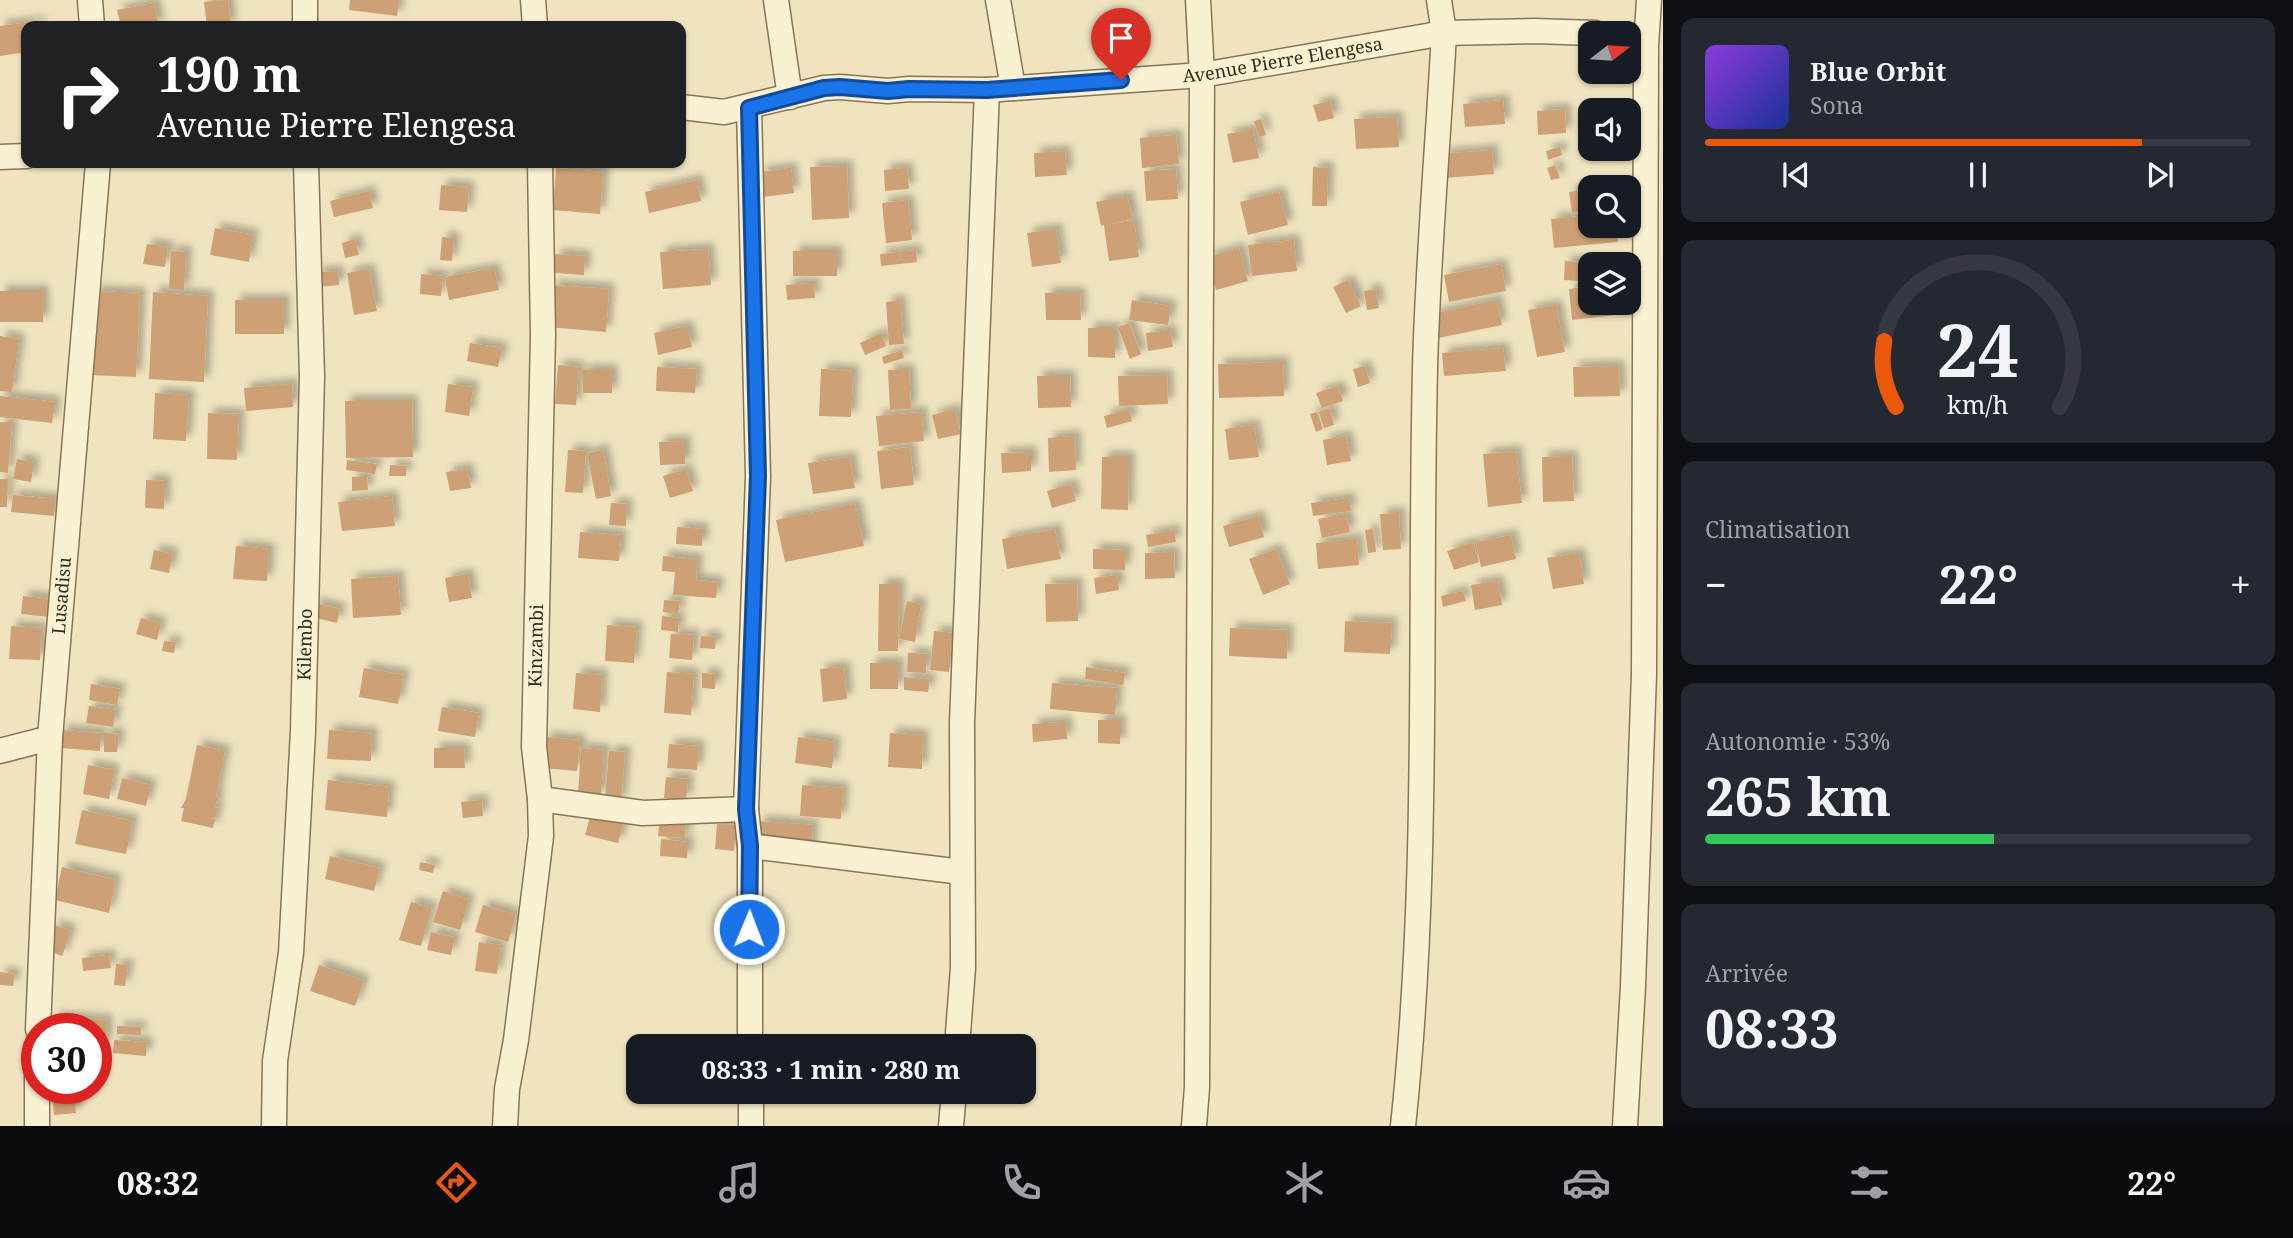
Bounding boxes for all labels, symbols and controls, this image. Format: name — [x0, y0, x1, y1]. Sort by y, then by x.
pin — [1091, 8, 1151, 80]
icon: arrive — [1102, 19, 1140, 57]
north arrow — [1578, 21, 1642, 84]
map controls — [1578, 21, 1641, 315]
street label: Avenue Pierre Elengesa — [1182, 31, 1384, 87]
text: 190 m — [157, 40, 301, 106]
icon: right — [42, 49, 133, 140]
text: Blue Orbit — [1810, 53, 1946, 89]
text: Sona — [1810, 89, 1864, 121]
button: sound — [1578, 98, 1641, 161]
text: Avenue Pierre Elengesa — [157, 103, 516, 146]
icon: previous — [1777, 156, 1815, 194]
icon: pause — [1959, 156, 1997, 194]
icon: next — [2141, 156, 2179, 194]
button: search — [1578, 175, 1641, 238]
button: layers — [1578, 252, 1641, 315]
text: 24 — [1937, 300, 2019, 399]
text: km/h — [1947, 387, 2009, 421]
text: Climatisation — [1705, 513, 1851, 545]
text: 22° — [1939, 548, 2018, 619]
street label: Lusadisu — [46, 556, 76, 635]
text: − — [1705, 558, 1727, 610]
text: + — [2230, 558, 2251, 610]
street label: Kinzambi — [522, 604, 548, 688]
street label: Kilembo — [291, 608, 317, 681]
text: Autonomie · 53% — [1705, 725, 1890, 757]
text: 265 km — [1705, 760, 1891, 831]
position arrow — [712, 892, 786, 966]
text: Arrivée — [1705, 957, 1788, 989]
text: 08:33 — [1705, 992, 1838, 1063]
speed limit sign: 30 — [21, 1013, 112, 1104]
text: 08:33 · 1 min · 280 m — [701, 1051, 961, 1087]
icon: directions — [432, 1158, 481, 1207]
icon: music — [715, 1158, 764, 1207]
icon: phone — [997, 1158, 1046, 1207]
icon: climate — [1280, 1158, 1329, 1207]
icon: car — [1562, 1158, 1611, 1207]
icon: filters — [1845, 1158, 1894, 1207]
text: 08:32 — [117, 1161, 199, 1204]
text: 22° — [2127, 1161, 2176, 1204]

